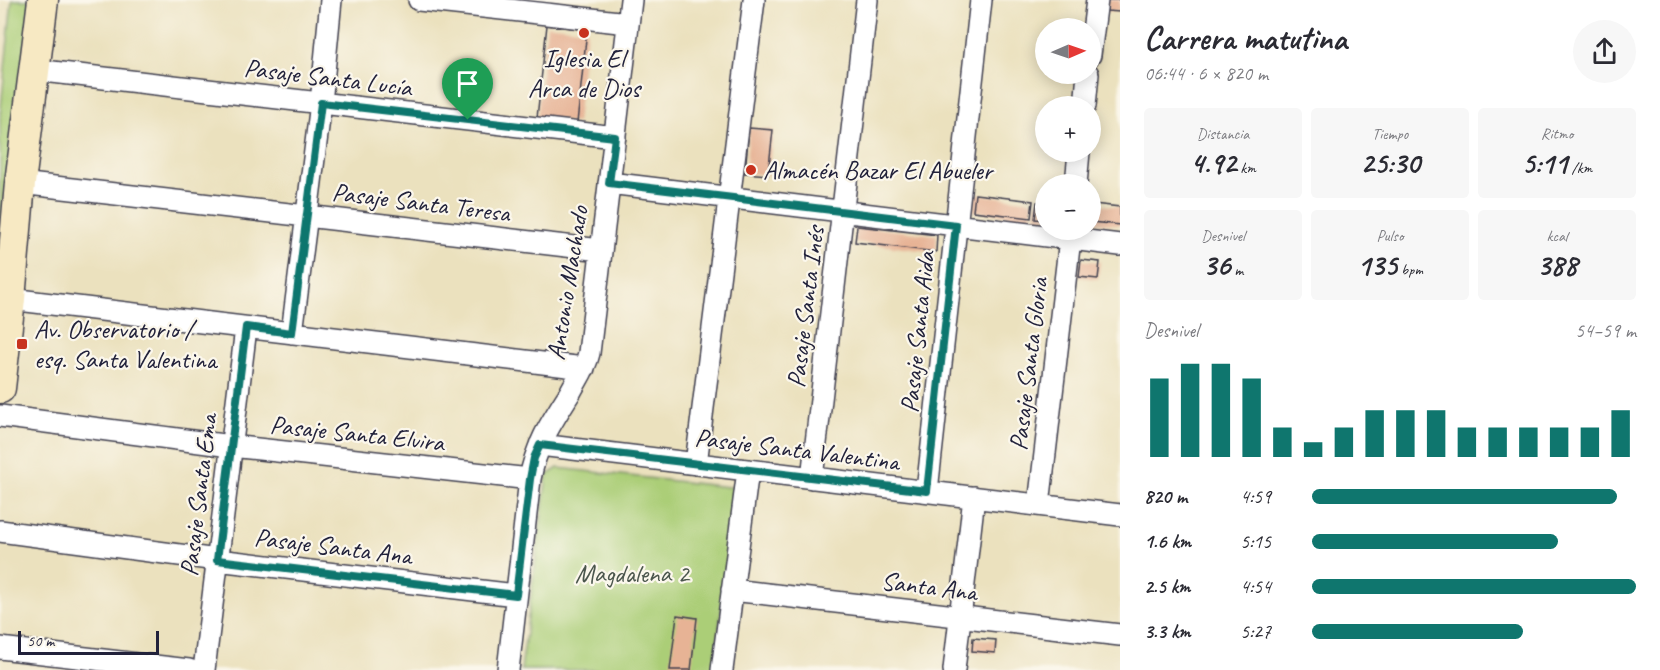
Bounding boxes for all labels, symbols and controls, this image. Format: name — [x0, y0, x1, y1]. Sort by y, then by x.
text: Carrera matutina — [1144, 17, 1347, 59]
north arrow — [1035, 18, 1101, 84]
map controls — [1035, 18, 1101, 240]
button: share — [1573, 20, 1636, 83]
marker: Iglesia El Arca de Dios — [577, 26, 591, 40]
place label: Iglesia El Arca de Dios — [528, 42, 642, 105]
street label: Pasaje Santa Lucía — [242, 51, 415, 104]
pin — [442, 58, 493, 120]
text: 06:44 · 6 × 820 m — [1144, 61, 1268, 86]
icon: arrive — [451, 67, 484, 100]
button: + — [1035, 96, 1101, 162]
text: Distancia — [1197, 124, 1249, 144]
text: Tiempo — [1372, 124, 1408, 144]
text: Ritmo — [1541, 124, 1573, 144]
text: 4.92 — [1190, 144, 1236, 182]
text: 25:30 — [1360, 144, 1420, 182]
text: 5:11 — [1522, 144, 1568, 182]
place label: Almacén Bazar El Abueler — [763, 154, 995, 187]
text: km — [1236, 158, 1256, 178]
text: /km — [1568, 158, 1592, 178]
marker: Almacén Bazar El Abueler — [744, 163, 758, 177]
button: − — [1035, 174, 1101, 240]
street label: Pasaje Santa Teresa — [330, 175, 513, 230]
street label: Antonio Machado — [539, 202, 596, 362]
street label: Pasaje Santa Inés — [779, 223, 832, 389]
text: Desnivel — [1201, 226, 1245, 246]
text: Pulso — [1377, 226, 1403, 246]
text: kcal — [1546, 226, 1568, 246]
text: 36 — [1203, 246, 1230, 284]
text: 135 — [1357, 246, 1397, 284]
text: 388 — [1537, 246, 1577, 284]
street label: Pasaje Santa Aida — [893, 248, 943, 414]
text: m — [1230, 260, 1243, 280]
text: bpm — [1397, 260, 1423, 280]
street label: Pasaje Santa Gloria — [1002, 274, 1056, 452]
place label: Av. Observatorio / esq. Santa Valentina — [34, 313, 218, 376]
text: Desnivel — [1144, 318, 1198, 343]
text: 54–59 m — [1575, 318, 1636, 343]
marker: Av. Observatorio / esq. Santa Valentina — [15, 337, 29, 351]
street label: Pasaje Santa Elvira — [268, 408, 447, 459]
street label: Pasaje Santa Ema — [172, 410, 225, 578]
street label: Pasaje Santa Valentina — [693, 421, 903, 479]
text: 820 m — [1144, 484, 1187, 509]
text: 4:59 — [1240, 484, 1271, 509]
street label: Pasaje Santa Ana — [253, 520, 416, 573]
text: 1.6 km — [1144, 529, 1191, 554]
text: 5:15 — [1240, 529, 1271, 554]
park label: Magdalena 2 — [575, 557, 691, 590]
street label: Santa Ana — [879, 564, 981, 609]
text: 2.5 km — [1144, 574, 1190, 599]
text: 4:54 — [1240, 574, 1271, 599]
text: 3.3 km — [1144, 619, 1191, 644]
text: 5:27 — [1240, 619, 1271, 644]
scale bar — [18, 628, 159, 656]
text: 50 m — [27, 631, 54, 651]

